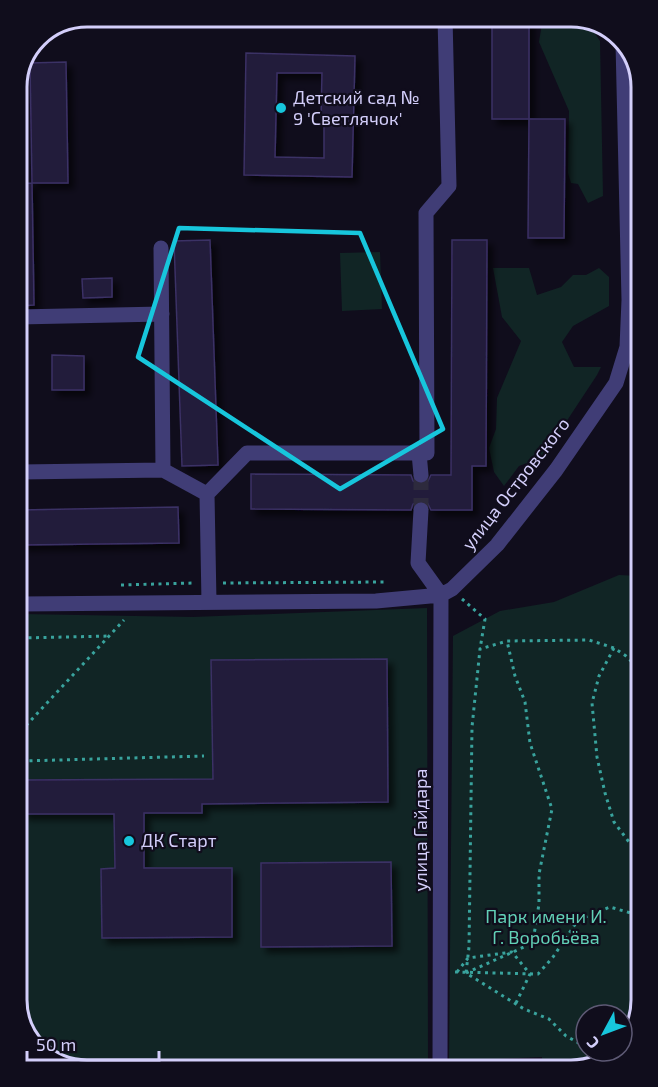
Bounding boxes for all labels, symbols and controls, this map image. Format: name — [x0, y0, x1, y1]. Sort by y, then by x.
place label: Детский сад № 9 'Светлячок' — [293, 86, 420, 129]
marker: Детский сад № 9 'Светлячок' — [274, 101, 288, 115]
street label: улица Островского — [457, 413, 574, 554]
street label: улица Гайдара — [409, 769, 431, 891]
place label: ДК Старт — [141, 829, 217, 851]
marker: ДК Старт — [122, 834, 136, 848]
park label: Парк имени И. Г. Воробьёва — [485, 905, 607, 948]
north arrow — [574, 1003, 634, 1063]
scale bar — [27, 1024, 159, 1062]
text: 50 m — [36, 1033, 76, 1055]
text: С — [582, 1033, 603, 1053]

